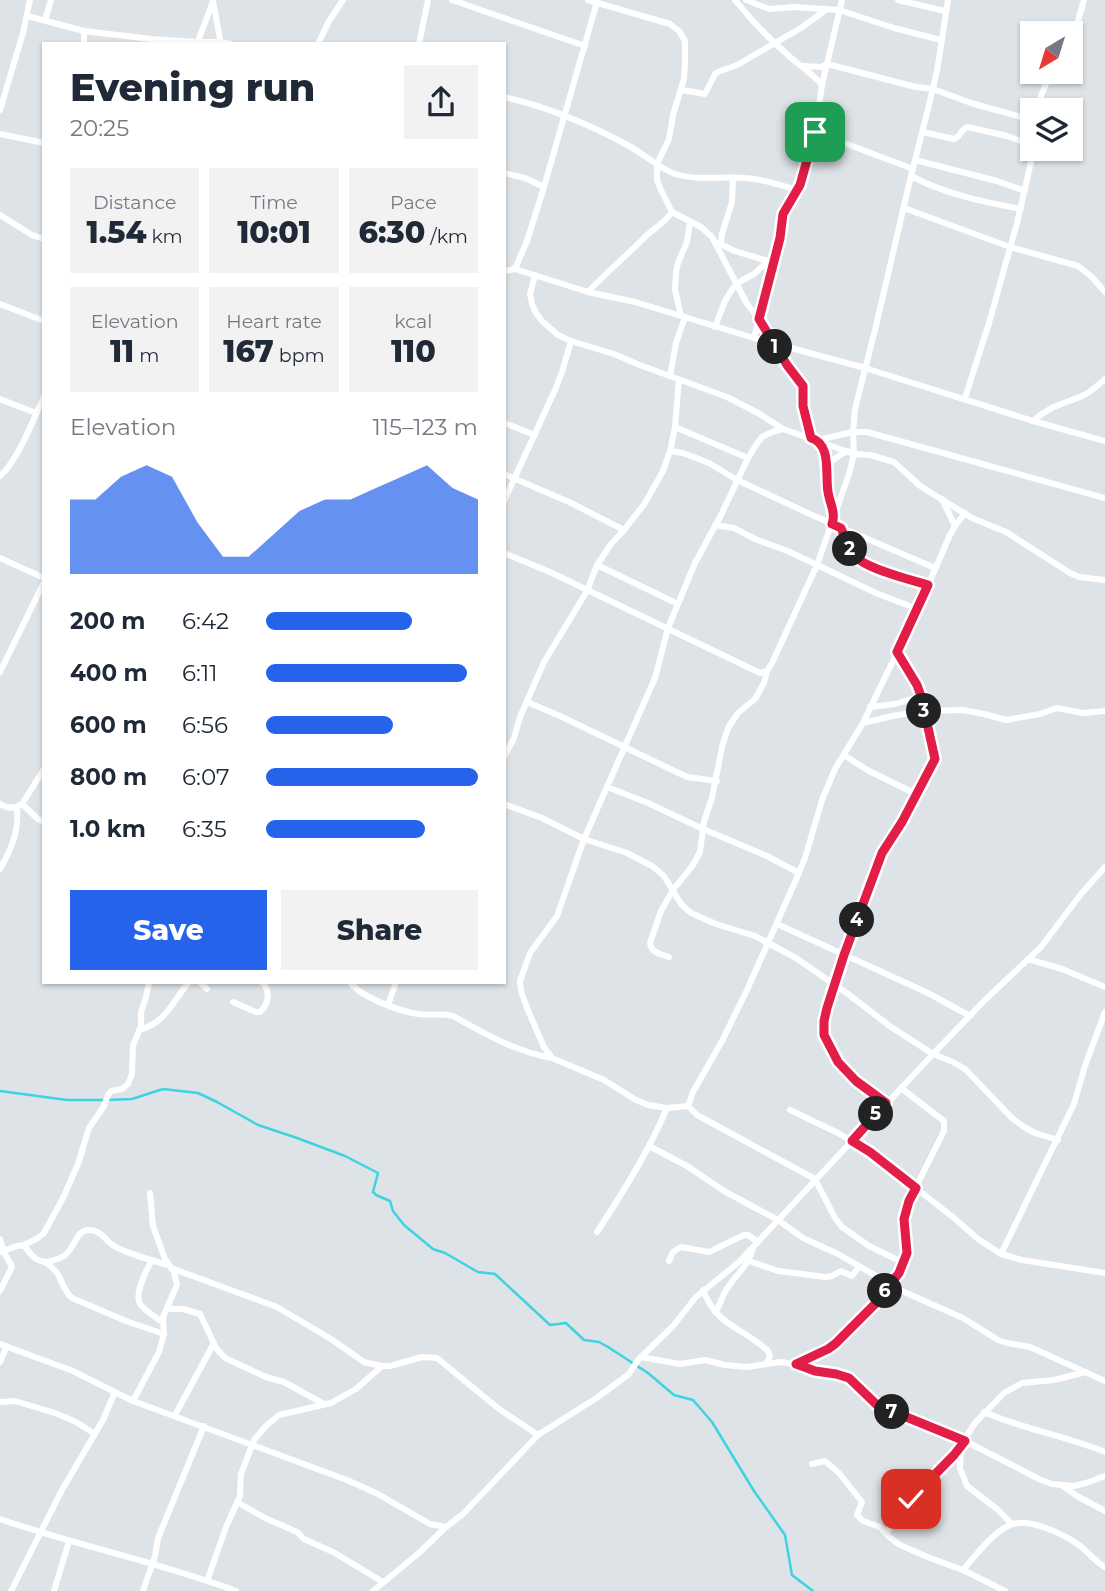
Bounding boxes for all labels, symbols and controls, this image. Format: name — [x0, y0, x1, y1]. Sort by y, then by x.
north arrow — [1020, 21, 1083, 84]
map controls — [1020, 21, 1083, 161]
text: Evening run — [70, 64, 315, 111]
button: share — [404, 65, 478, 139]
button: layers — [1020, 98, 1083, 161]
pin — [785, 102, 845, 162]
icon: arrive — [796, 113, 834, 151]
text: 20:25 — [70, 114, 129, 142]
text: Distance — [93, 191, 176, 214]
text: Time — [250, 191, 298, 214]
text: Pace — [390, 191, 437, 214]
text: 1.54 — [87, 214, 146, 251]
text: 10:01 — [237, 214, 311, 251]
text: 6:30 — [359, 214, 425, 251]
text: km — [146, 225, 183, 248]
text: /km — [425, 225, 468, 248]
text: Elevation — [91, 310, 179, 333]
text: Heart rate — [226, 310, 322, 333]
text: kcal — [394, 310, 432, 333]
pin: 1 — [758, 330, 792, 364]
text: 11 — [110, 333, 134, 370]
text: 167 — [223, 333, 274, 370]
text: 110 — [391, 333, 436, 370]
text: 1 — [771, 335, 778, 358]
text: m — [134, 344, 159, 367]
text: bpm — [274, 344, 325, 367]
text: Elevation — [70, 413, 176, 441]
text: 115–123 m — [373, 413, 478, 441]
pin: 2 — [832, 532, 868, 566]
text: 2 — [844, 537, 855, 560]
text: 200 m — [70, 607, 145, 635]
text: 6:42 — [182, 607, 229, 635]
text: 400 m — [70, 659, 148, 687]
text: 6:11 — [182, 659, 218, 687]
pin: 3 — [906, 694, 942, 728]
text: 3 — [918, 699, 929, 722]
text: 600 m — [70, 711, 147, 739]
text: 6:56 — [182, 711, 228, 739]
text: 800 m — [70, 763, 147, 791]
text: 6:07 — [182, 763, 229, 791]
text: 1.0 km — [70, 815, 146, 843]
text: 6:35 — [182, 815, 227, 843]
button: Save — [70, 890, 267, 970]
button: Share — [281, 890, 478, 970]
pin: 4 — [840, 902, 874, 937]
text: 4 — [850, 908, 863, 931]
pin: 5 — [858, 1096, 894, 1132]
text: 5 — [870, 1102, 881, 1125]
pin: 6 — [868, 1274, 903, 1308]
text: 6 — [878, 1279, 891, 1302]
pin: 7 — [874, 1394, 910, 1430]
text: 7 — [886, 1400, 897, 1423]
pin — [881, 1469, 941, 1529]
icon: check — [892, 1480, 930, 1518]

